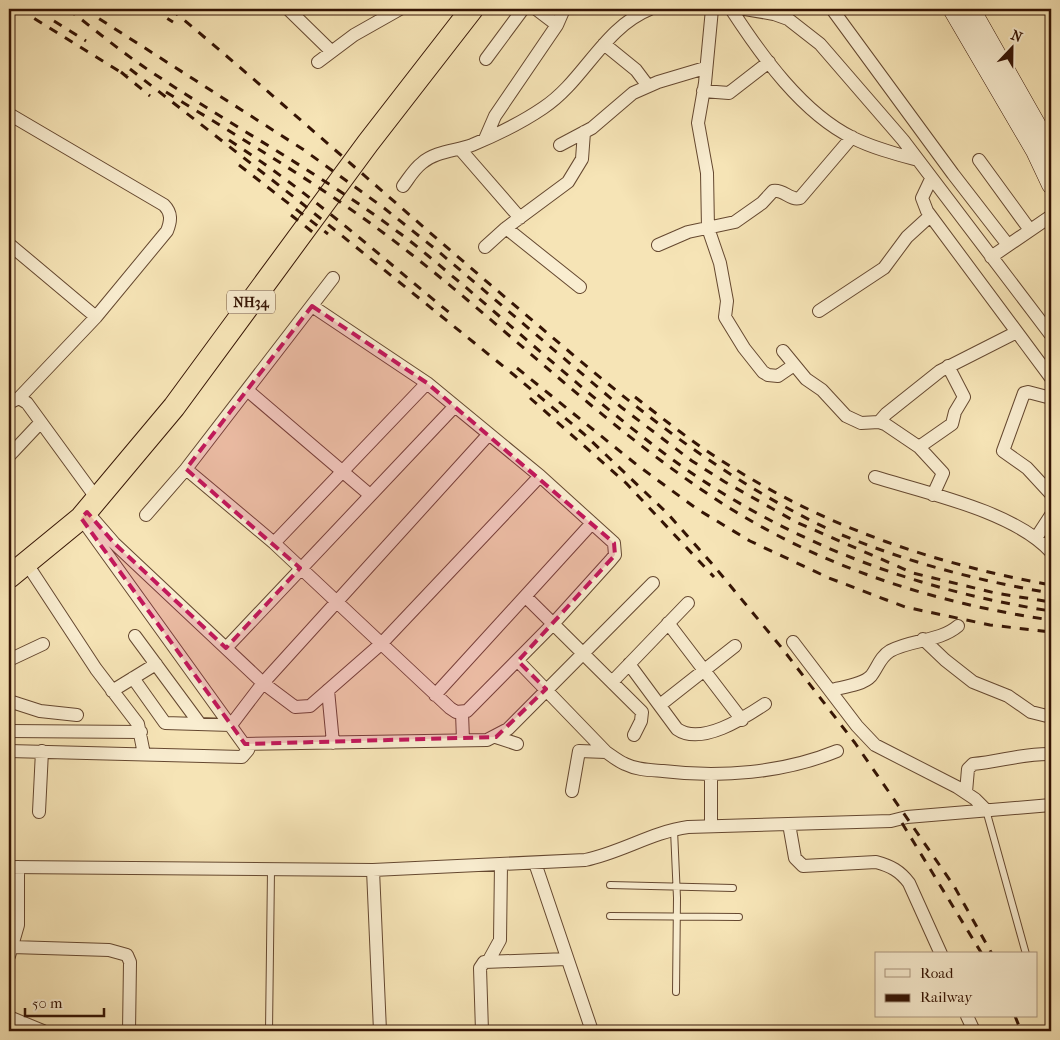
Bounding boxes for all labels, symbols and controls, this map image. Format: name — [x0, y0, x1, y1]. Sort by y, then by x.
north arrow — [988, 22, 1038, 72]
text: N — [1009, 27, 1025, 46]
road number: NH34 — [227, 290, 275, 314]
legend — [875, 952, 1038, 1018]
text: Road — [920, 964, 954, 982]
scale bar — [25, 985, 104, 1017]
text: Railway — [920, 988, 973, 1006]
text: 50 m — [32, 994, 63, 1012]

